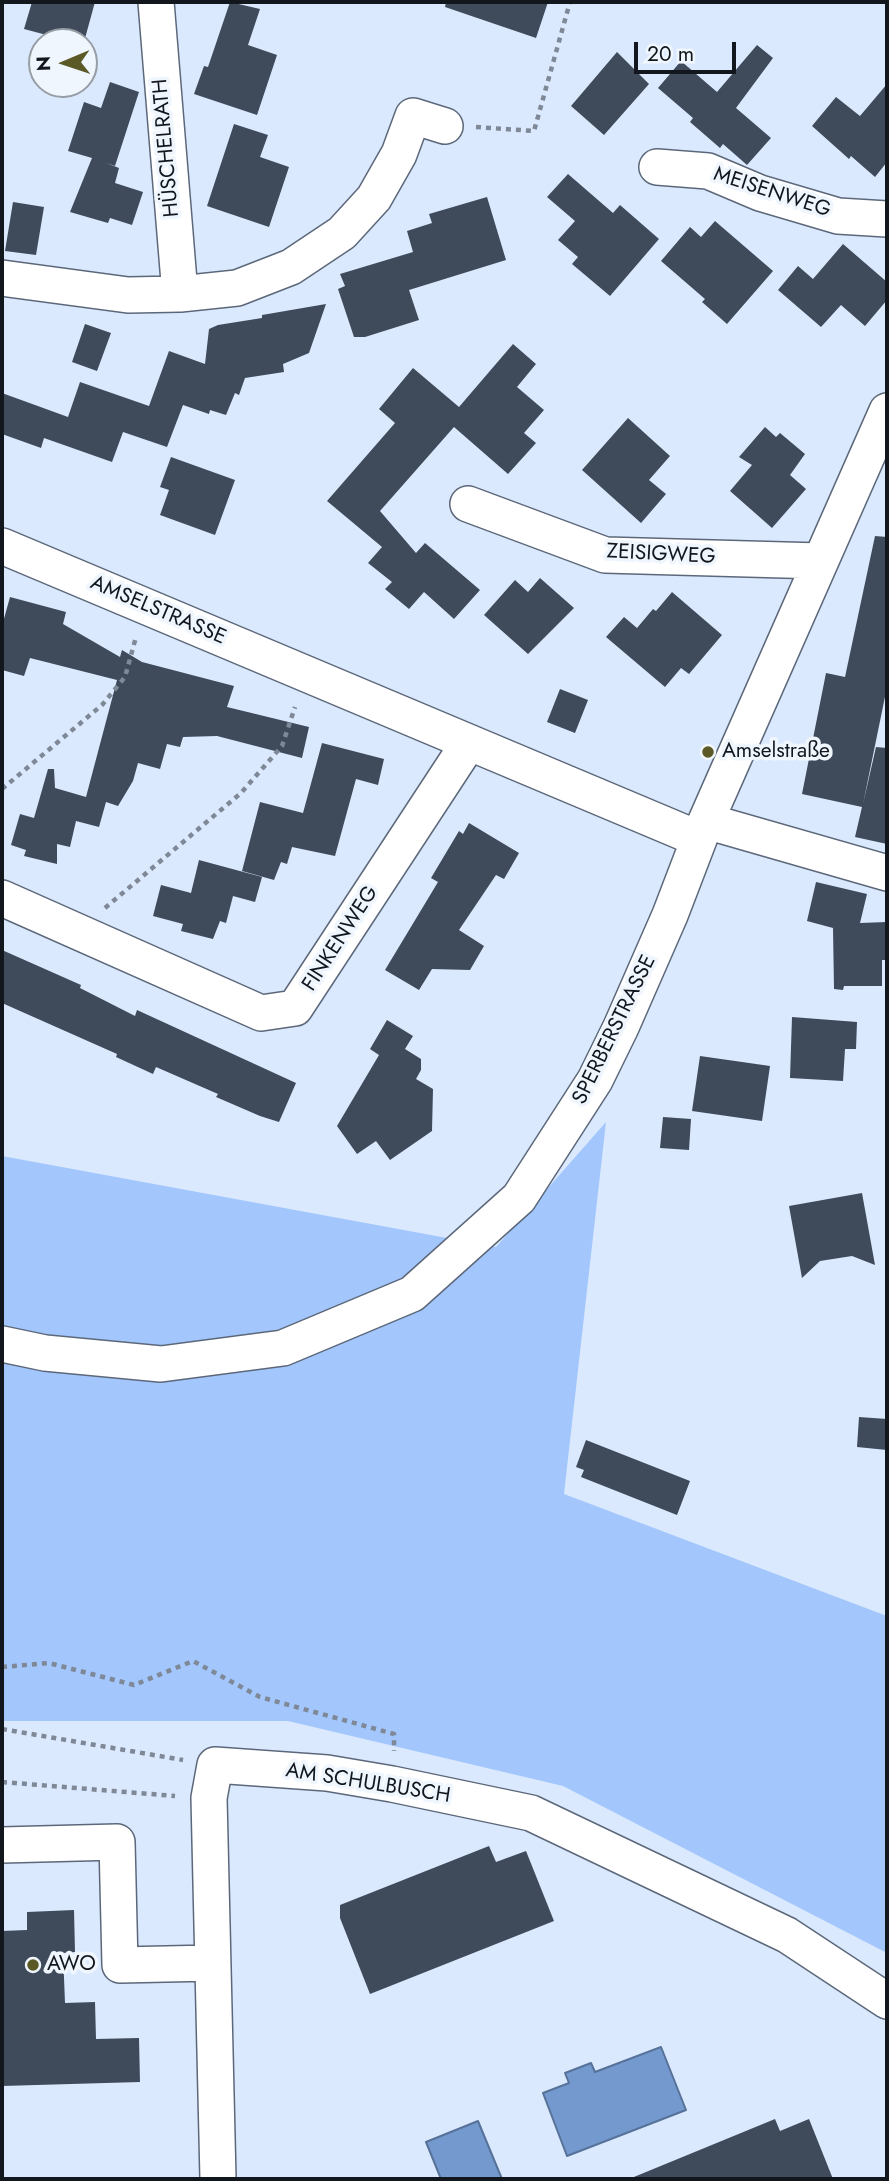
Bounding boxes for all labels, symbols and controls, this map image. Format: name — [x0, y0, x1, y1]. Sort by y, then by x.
north arrow — [28, 28, 98, 98]
scale bar — [637, 28, 738, 72]
text: 20 m — [647, 39, 694, 69]
text: N — [30, 56, 57, 72]
street label: HÜSCHELRATH — [148, 78, 186, 218]
street label: MEISENWEG — [710, 162, 834, 224]
street label: ZEISIGWEG — [606, 540, 716, 570]
street label: AMSELSTRASSE — [86, 571, 230, 651]
place label: Amselstraße — [722, 739, 830, 765]
marker: Amselstraße — [700, 744, 716, 760]
street label: FINKENWEG — [298, 882, 384, 996]
street label: SPERBERSTRASSE — [568, 951, 662, 1109]
street label: AM SCHULBUSCH — [284, 1759, 452, 1809]
place label: AWO — [47, 1952, 96, 1978]
marker: AWO — [25, 1957, 41, 1973]

